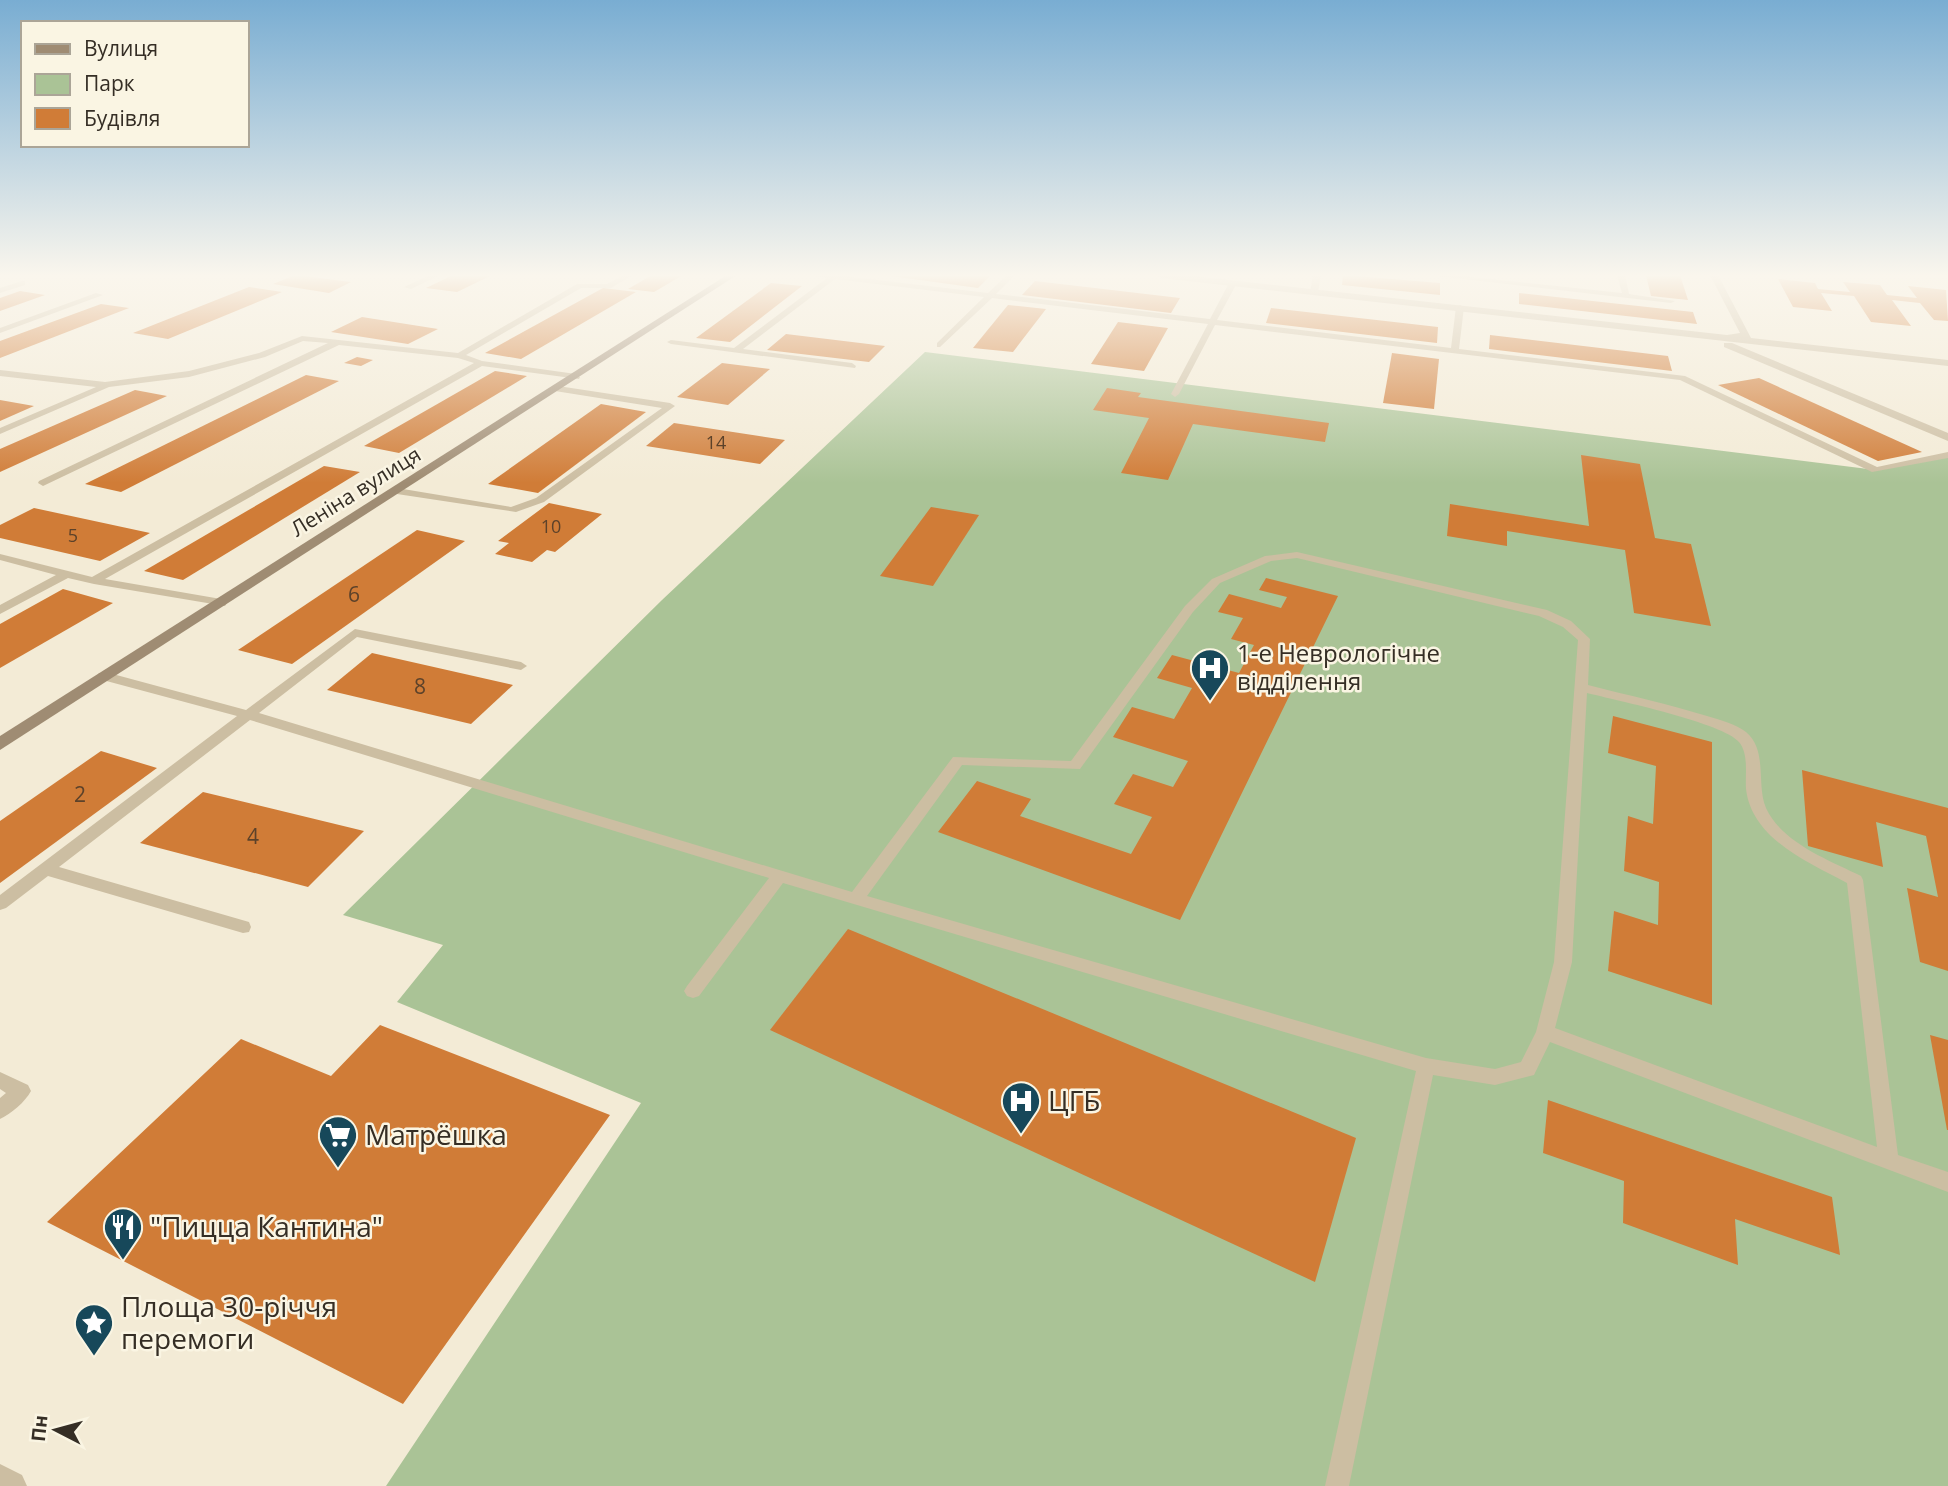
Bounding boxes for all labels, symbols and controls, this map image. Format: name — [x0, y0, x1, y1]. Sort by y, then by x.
legend — [21, 21, 248, 147]
text: Вулиця — [84, 34, 158, 62]
text: Парк — [84, 69, 135, 97]
text: Будівля — [84, 104, 160, 132]
house number: 14 — [706, 430, 726, 454]
street label: Леніна вулиця — [285, 440, 426, 542]
house number: 10 — [541, 514, 561, 538]
house number: 5 — [68, 523, 78, 547]
house number: 6 — [348, 580, 360, 608]
place label: 1-е Неврологічне відділення — [1237, 636, 1440, 697]
hospital icon: 1-е Неврологічне відділення — [1189, 647, 1231, 702]
house number: 8 — [414, 672, 426, 700]
house number: 2 — [74, 780, 86, 808]
house number: 4 — [247, 822, 259, 850]
hospital icon: ЦГБ — [1000, 1080, 1042, 1135]
place label: ЦГБ — [1048, 1081, 1100, 1119]
supermarket icon: Матрёшка — [317, 1114, 359, 1169]
place label: Матрёшка — [365, 1115, 507, 1153]
restaurant icon: "Пицца Кантина" — [102, 1206, 144, 1261]
place label: "Пицца Кантина" — [150, 1207, 383, 1245]
place label: Площа 30-річчя перемоги — [121, 1287, 337, 1357]
place icon: Площа 30-річчя перемоги — [73, 1302, 115, 1357]
north arrow — [21, 1395, 91, 1465]
text: Пн — [25, 1414, 53, 1443]

